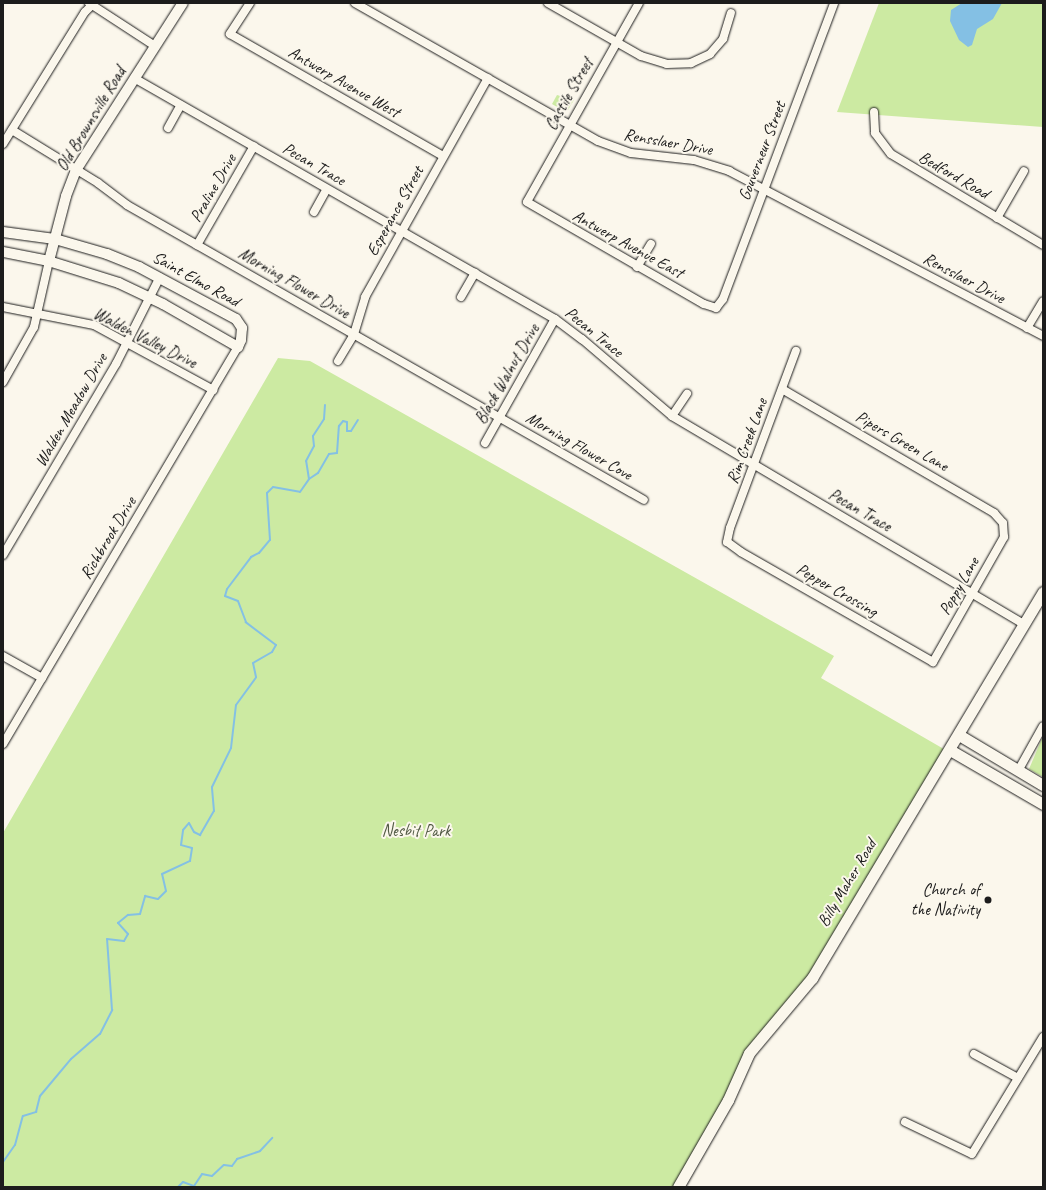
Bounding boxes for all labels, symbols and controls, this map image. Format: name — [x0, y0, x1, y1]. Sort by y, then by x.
street label: Antwerp Avenue West — [285, 42, 403, 122]
street label: Castile Street — [540, 54, 598, 134]
street label: Old Brownsville Road — [52, 63, 130, 175]
street label: Gouverneur Street — [734, 99, 790, 203]
street label: Rensslaer Drive — [622, 124, 714, 160]
street label: Pecan Trace — [279, 138, 349, 190]
street label: Bedford Road — [915, 147, 993, 203]
street label: Praline Drive — [185, 150, 241, 226]
street label: Esperance Street — [362, 162, 428, 260]
street label: Antwerp Avenue East — [569, 205, 687, 283]
street label: Morning Flower Drive — [235, 243, 353, 323]
street label: Saint Elmo Road — [149, 247, 243, 311]
street label: Rensslaer Drive — [920, 248, 1008, 308]
street label: Pecan Trace — [561, 302, 627, 362]
street label: Walden Valley Drive — [90, 303, 200, 373]
street label: Black Walnut Drive — [470, 320, 544, 428]
street label: Walden Meadow Drive — [30, 350, 112, 470]
street label: Rim Creek Lane — [722, 396, 772, 486]
street label: Pipers Green Lane — [852, 406, 952, 476]
street label: Morning Flower Cove — [522, 407, 636, 485]
street label: Pecan Trace — [825, 484, 895, 536]
street label: Richbrook Drive — [75, 493, 141, 583]
street label: Poppy Lane — [934, 553, 984, 619]
street label: Pepper Crossing — [793, 559, 881, 621]
park label: Nesbit Park — [382, 821, 450, 841]
street label: Billy Maher Road — [813, 835, 881, 931]
place label: Church of the Nativity — [910, 880, 980, 920]
marker: Church of the Nativity — [983, 895, 993, 905]

